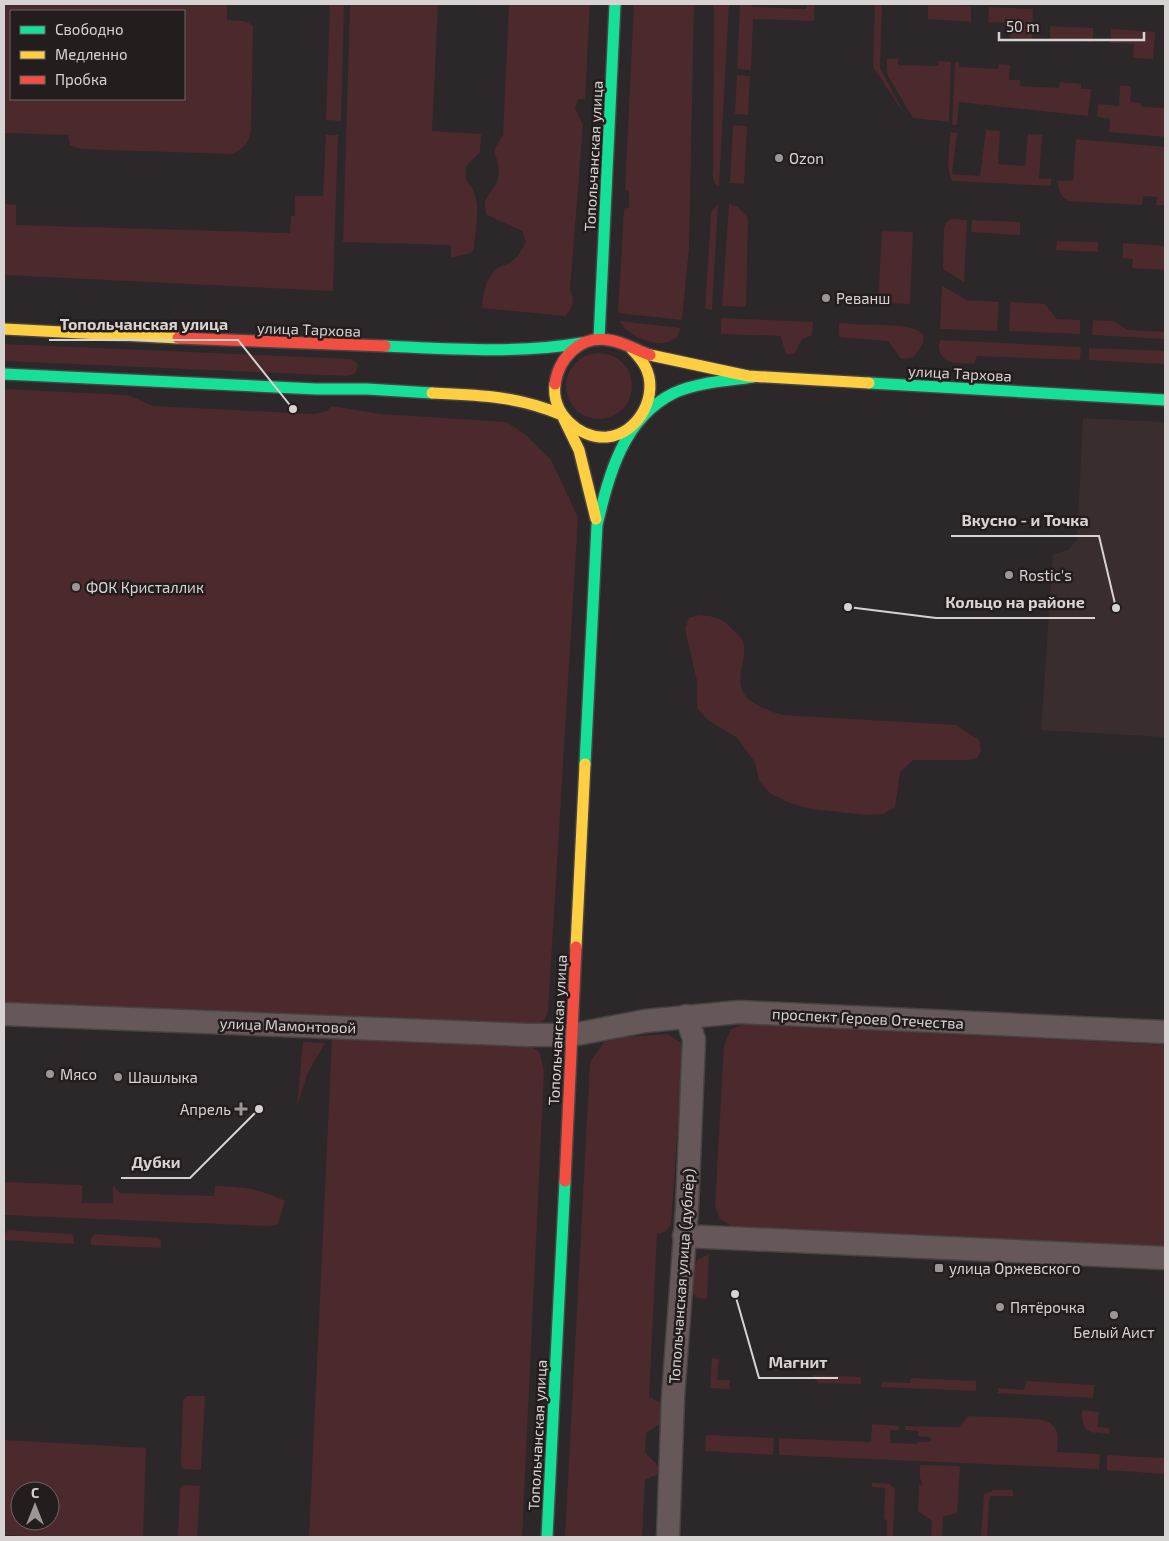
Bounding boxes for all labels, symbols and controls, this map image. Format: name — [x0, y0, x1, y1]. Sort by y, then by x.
legend — [10, 10, 185, 100]
scale bar — [999, 10, 1144, 42]
text: 50 m — [1006, 17, 1040, 35]
text: Свободно — [55, 20, 124, 38]
text: Медленно — [55, 45, 128, 63]
text: Пробка — [55, 70, 107, 88]
street label: Топольчанская улица — [580, 80, 607, 232]
place label: Ozon — [789, 149, 824, 167]
marker: Ozon — [773, 152, 785, 164]
place label: Реванш — [836, 289, 890, 307]
marker: Реванш — [820, 292, 832, 304]
callout: Топольчанская улица — [49, 309, 238, 340]
text: Топольчанская улица — [60, 314, 228, 333]
street label: улица Тархова — [257, 318, 361, 341]
street label: улица Тархова — [908, 361, 1012, 386]
callout: Вкусно - и Точка — [951, 505, 1099, 536]
text: Вкусно - и Точка — [961, 510, 1089, 529]
place label: Rostic's — [1019, 566, 1072, 584]
marker: Rostic's — [1003, 569, 1015, 581]
place label: ФОК Кристаллик — [86, 578, 204, 596]
marker: ФОК Кристаллик — [70, 581, 82, 593]
callout: Кольцо на районе — [936, 587, 1095, 618]
text: Кольцо на районе — [945, 592, 1085, 611]
street label: Топольчанская улица — [544, 954, 571, 1106]
street label: проспект Героев Отечества — [772, 1004, 964, 1032]
street label: улица Мамонтовой — [219, 1014, 357, 1037]
place label: Мясо — [60, 1065, 97, 1083]
marker: Мясо — [44, 1068, 56, 1080]
place label: Шашлыка — [128, 1068, 198, 1086]
marker: Шашлыка — [112, 1071, 124, 1083]
place label: Апрель — [180, 1100, 231, 1118]
marker: Апрель — [235, 1103, 247, 1115]
callout: Дубки — [121, 1147, 190, 1178]
text: Дубки — [132, 1152, 180, 1171]
street label: Топольчанская улица (дублёр) — [665, 1168, 698, 1384]
place label: улица Оржевского — [949, 1259, 1080, 1278]
marker: улица Оржевского — [933, 1262, 945, 1274]
place label: Пятёрочка — [1010, 1298, 1085, 1316]
marker: Пятёрочка — [994, 1301, 1006, 1313]
marker: Белый Аист — [1108, 1309, 1120, 1321]
place label: Белый Аист — [1073, 1323, 1155, 1341]
callout: Магнит — [759, 1347, 838, 1378]
text: Магнит — [768, 1352, 828, 1371]
street label: Топольчанская улица — [524, 1359, 551, 1511]
north arrow — [10, 1481, 60, 1531]
text: С — [31, 1484, 39, 1501]

